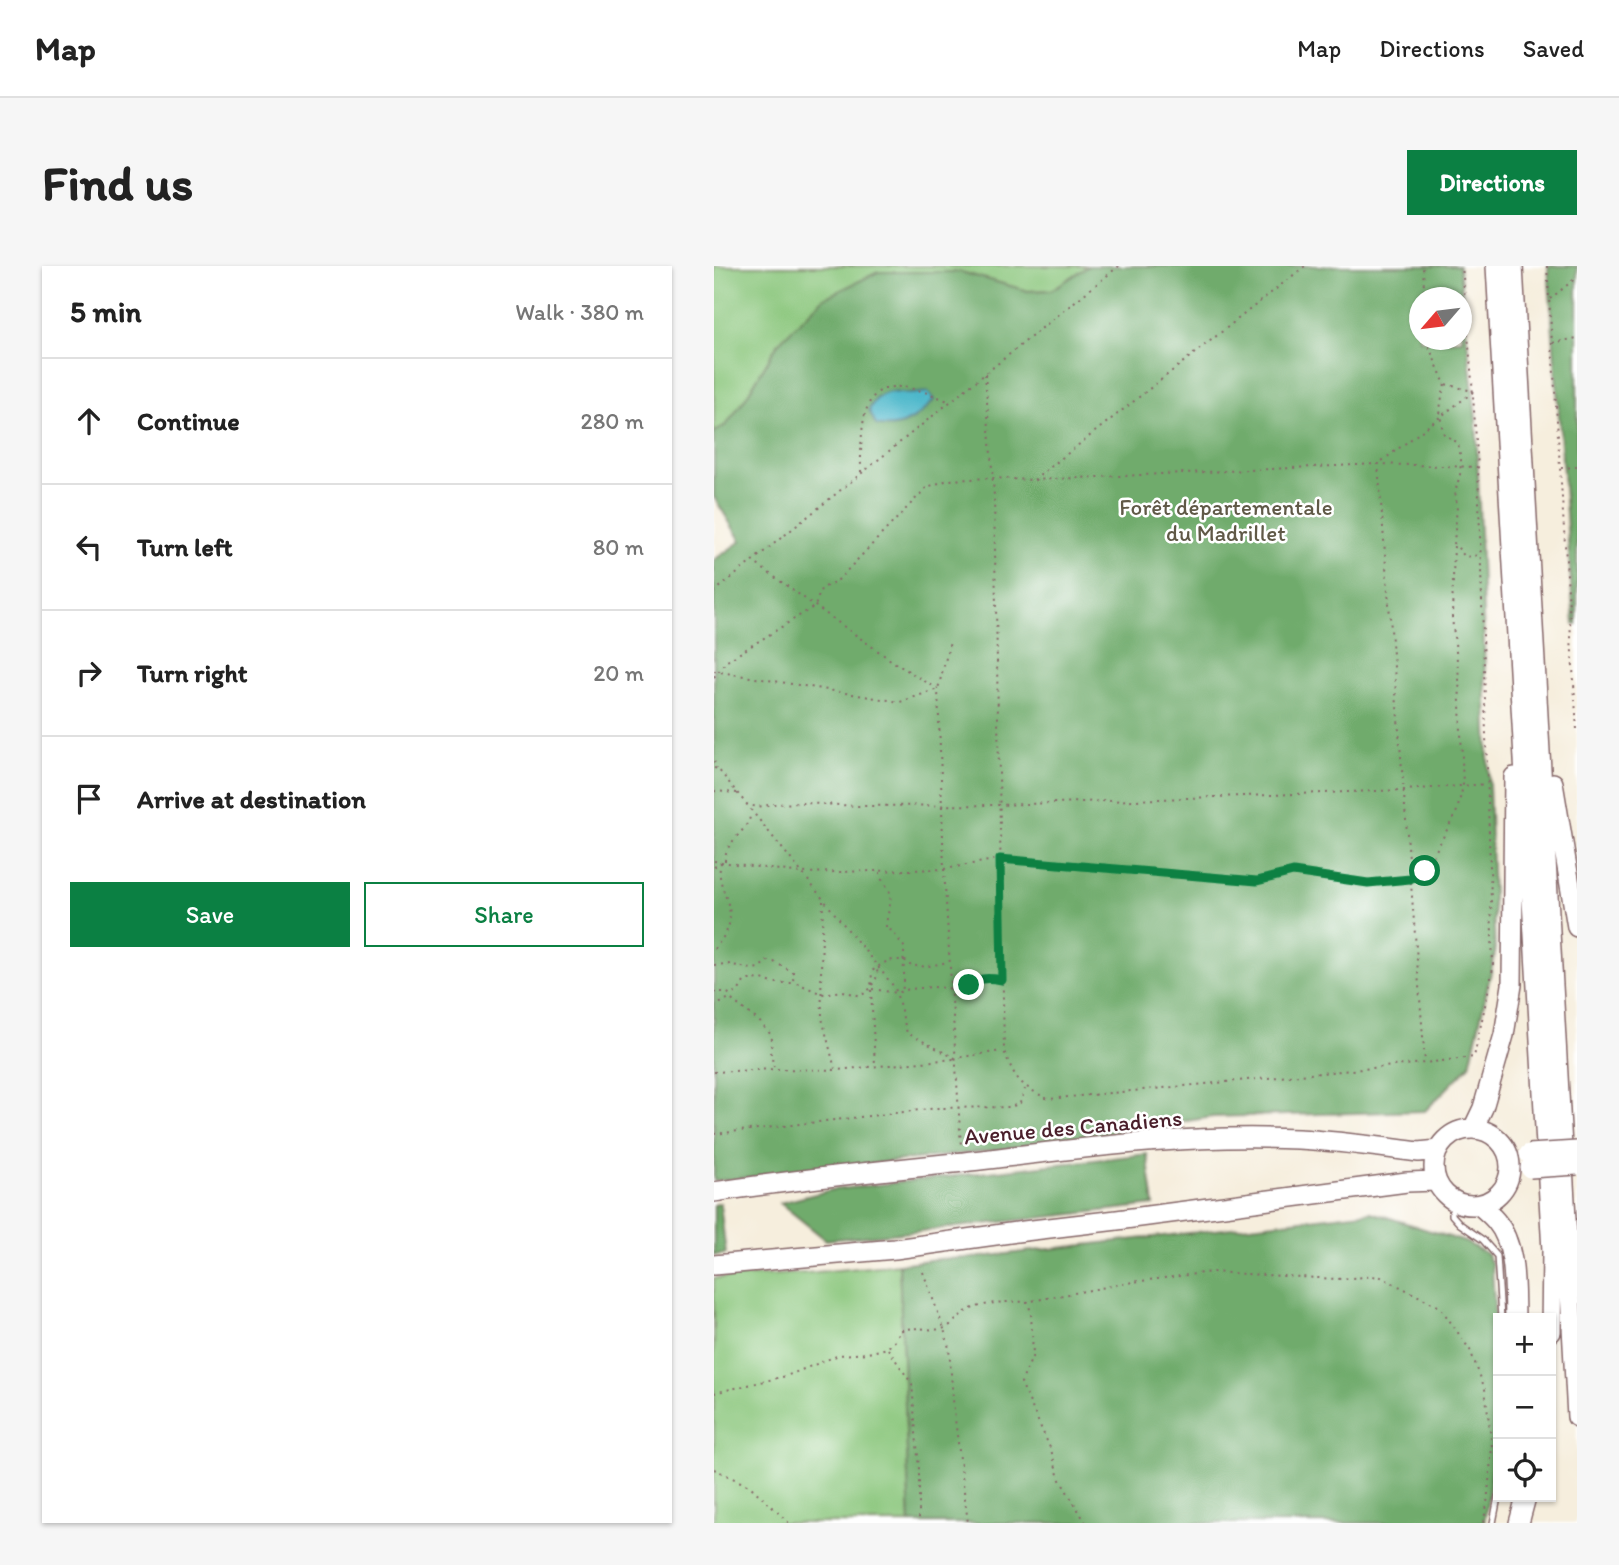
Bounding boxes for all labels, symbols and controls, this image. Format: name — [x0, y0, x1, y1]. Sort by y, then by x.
text: Map — [35, 29, 96, 68]
text: Map — [1297, 34, 1341, 63]
text: Directions — [1379, 34, 1485, 63]
text: Saved — [1523, 34, 1584, 63]
button: Directions — [1407, 150, 1577, 215]
text: Find us — [42, 153, 193, 212]
north arrow — [1409, 287, 1472, 350]
text: 5 min — [70, 293, 141, 330]
text: Walk · 380 m — [515, 298, 644, 326]
icon: ahead — [70, 402, 108, 440]
text: Continue — [137, 405, 240, 437]
text: 280 m — [581, 407, 644, 435]
park label: Forêt départementale du Madrillet — [1119, 493, 1333, 547]
icon: left — [70, 528, 108, 566]
text: Turn left — [137, 531, 233, 563]
text: 80 m — [593, 533, 644, 561]
icon: right — [70, 654, 108, 692]
text: Turn right — [137, 657, 248, 689]
text: 20 m — [593, 659, 644, 687]
icon: arrive — [70, 780, 108, 818]
text: Arrive at destination — [137, 783, 366, 815]
route start — [1409, 855, 1440, 886]
button: Save — [70, 882, 350, 947]
button: Share — [364, 882, 644, 947]
route end — [953, 969, 984, 1000]
street label: Avenue des Canadiens — [963, 1104, 1183, 1150]
map controls — [1493, 1313, 1556, 1502]
button: + — [1493, 1313, 1556, 1376]
button: − — [1493, 1376, 1556, 1439]
button: locate — [1493, 1439, 1556, 1502]

